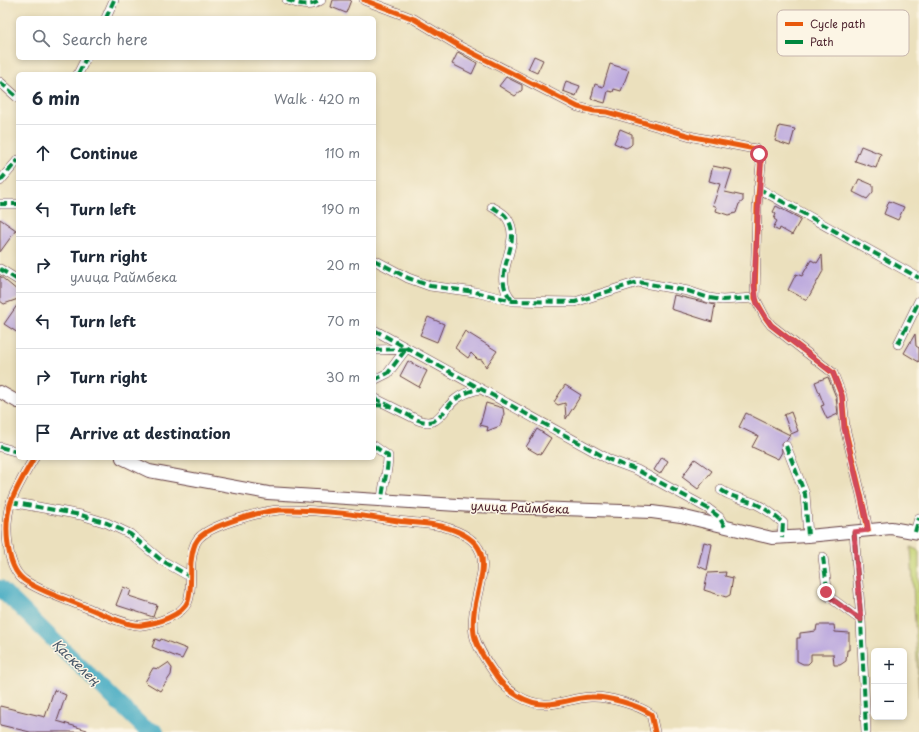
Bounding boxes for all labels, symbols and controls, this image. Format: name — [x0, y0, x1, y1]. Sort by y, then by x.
legend — [777, 10, 909, 56]
text: Cycle path — [810, 15, 865, 32]
search box — [16, 16, 376, 60]
icon: search — [30, 27, 52, 49]
text: Search here — [62, 27, 148, 50]
text: Path — [810, 33, 834, 50]
text: 6 min — [32, 85, 80, 111]
text: Walk · 420 m — [274, 89, 360, 108]
text: Continue — [70, 141, 138, 164]
icon: ahead — [32, 142, 54, 164]
text: 110 m — [325, 143, 360, 162]
route start — [750, 145, 768, 163]
text: Turn left — [70, 197, 136, 220]
icon: left — [32, 198, 54, 220]
text: 190 m — [321, 199, 360, 218]
text: Turn right — [70, 244, 147, 267]
icon: right — [32, 254, 54, 276]
text: 20 m — [326, 255, 360, 274]
text: улица Раймбека — [70, 267, 177, 286]
text: Turn left — [70, 309, 136, 332]
icon: left — [32, 310, 54, 332]
text: 70 m — [327, 311, 360, 330]
text: Turn right — [70, 365, 147, 388]
icon: right — [32, 366, 54, 388]
text: 30 m — [326, 367, 360, 386]
text: Arrive at destination — [70, 421, 231, 444]
icon: arrive — [32, 422, 54, 444]
street label: улица Раймбека — [470, 496, 570, 518]
route end — [817, 583, 835, 601]
water label: Қаскелең — [48, 634, 105, 690]
map controls — [871, 648, 907, 720]
button: + — [871, 648, 907, 684]
button: − — [871, 684, 907, 720]

